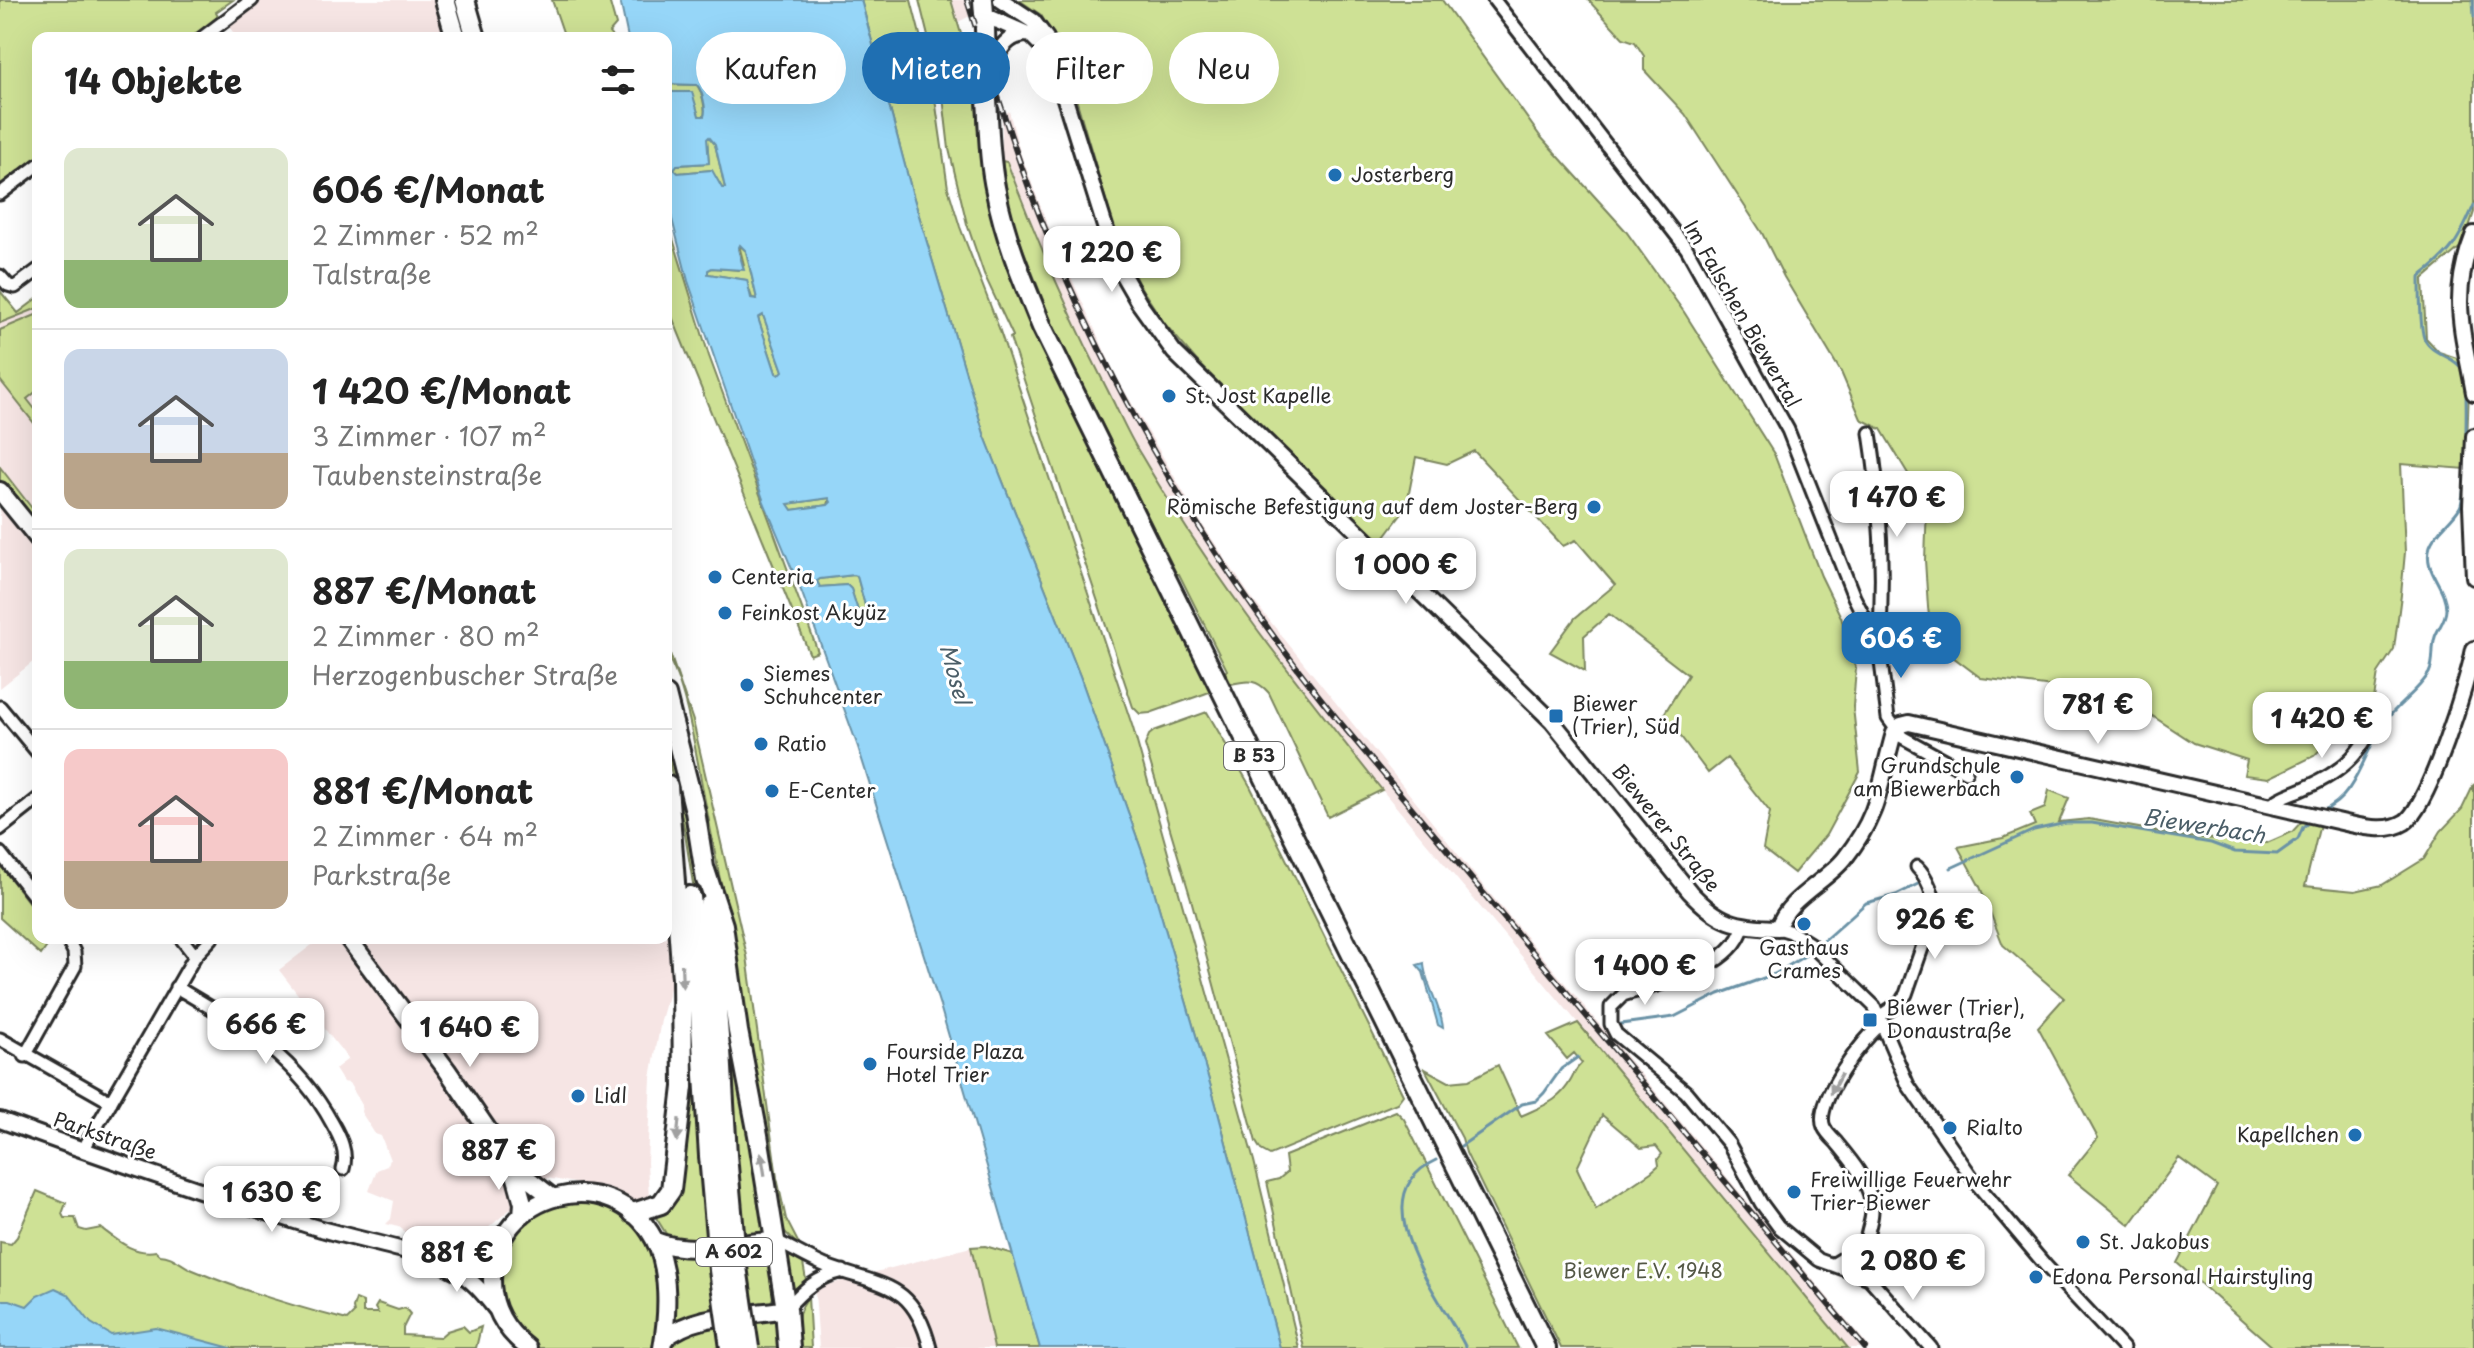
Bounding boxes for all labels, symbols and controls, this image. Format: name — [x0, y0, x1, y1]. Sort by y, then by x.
chip: Kaufen — [696, 32, 846, 104]
chip: Mieten — [862, 32, 1010, 104]
chip: Filter — [1026, 32, 1153, 104]
chip: Neu — [1169, 32, 1279, 104]
text: 14 Objekte — [64, 54, 242, 106]
icon: filters — [596, 58, 640, 102]
place label: Josterberg — [1351, 159, 1454, 189]
text: 606 €/Monat — [312, 163, 545, 215]
marker: Josterberg — [1326, 166, 1344, 184]
icon: home — [128, 180, 224, 276]
street label: Im Falschen Biewertal — [1677, 214, 1809, 413]
text: 2 Zimmer · 52 m² — [312, 215, 539, 254]
pin: 1 220 € — [1038, 226, 1186, 294]
text: 1 220 € — [1061, 232, 1163, 271]
text: Talstraße — [312, 254, 431, 293]
text: 1 420 €/Monat — [312, 364, 571, 416]
place label: St. Jost Kapelle — [1185, 380, 1331, 410]
icon: home — [128, 381, 224, 477]
marker: St. Jost Kapelle — [1160, 387, 1178, 405]
text: 3 Zimmer · 107 m² — [312, 416, 547, 455]
text: Taubensteinstraße — [312, 455, 542, 494]
pin: 1 470 € — [1823, 471, 1971, 539]
text: 1 470 € — [1848, 477, 1946, 516]
place label: Römische Befestigung auf dem Joster-Berg — [1167, 491, 1578, 521]
marker: Römische Befestigung auf dem Joster-Berg — [1585, 498, 1603, 516]
pin: 1 000 € — [1332, 538, 1480, 606]
text: 1 000 € — [1354, 544, 1458, 583]
place label: Centeria — [731, 561, 814, 591]
text: 887 €/Monat — [312, 564, 537, 616]
marker: Centeria — [706, 568, 724, 586]
icon: home — [128, 581, 224, 677]
place label: Feinkost Akyüz — [741, 597, 887, 627]
marker: Feinkost Akyüz — [716, 604, 734, 622]
pin: 606 € — [1845, 612, 1957, 680]
text: 2 Zimmer · 80 m² — [312, 616, 540, 655]
text: 606 € — [1860, 618, 1942, 657]
water label: Mosel — [933, 640, 981, 710]
text: Herzogenbuscher Straße — [312, 655, 618, 694]
place label: Siemes Schuhcenter — [763, 658, 883, 711]
marker: Siemes Schuhcenter — [738, 676, 756, 694]
pin: 781 € — [2042, 678, 2154, 746]
text: 781 € — [2062, 684, 2134, 723]
place label: Biewer (Trier), Süd — [1572, 688, 1680, 741]
pin: 1 420 € — [2248, 692, 2396, 760]
text: 1 420 € — [2271, 698, 2373, 737]
marker: Biewer (Trier), Süd — [1547, 707, 1565, 725]
place label: Ratio — [777, 728, 827, 758]
marker: Ratio — [752, 735, 770, 753]
road number: B 53 — [1224, 742, 1284, 770]
place label: Grundschule am Biewerbach — [1853, 750, 2001, 803]
street label: Biewerer Straße — [1606, 757, 1728, 898]
text: 881 €/Monat — [312, 764, 533, 816]
marker: Grundschule am Biewerbach — [2008, 768, 2026, 786]
place label: E-Center — [788, 775, 876, 805]
icon: home — [128, 781, 224, 877]
marker: E-Center — [763, 782, 781, 800]
water label: Biewerbach — [2141, 799, 2269, 851]
text: 2 Zimmer · 64 m² — [312, 816, 538, 855]
text: Parkstraße — [312, 855, 451, 894]
pin: 926 € — [1879, 893, 1991, 961]
text: 926 € — [1895, 899, 1975, 938]
marker: Gasthaus Crames — [1795, 915, 1813, 933]
place label: Gasthaus Crames — [1759, 932, 1849, 985]
pin: 1 400 € — [1571, 939, 1719, 1007]
text: 1 400 € — [1593, 945, 1697, 984]
one-way arrow — [675, 964, 688, 989]
place label: Biewer (Trier), Donaustraße — [1886, 992, 2025, 1045]
pin: 666 € — [210, 998, 322, 1066]
pin: 1 640 € — [396, 1001, 544, 1069]
text: 666 € — [225, 1004, 307, 1043]
text: 1 640 € — [419, 1007, 521, 1046]
marker: Biewer (Trier), Donaustraße — [1861, 1011, 1879, 1029]
place label: Fourside Plaza Hotel Trier — [886, 1036, 1024, 1089]
marker: Fourside Plaza Hotel Trier — [861, 1055, 879, 1073]
one-way arrow — [1829, 1073, 1843, 1096]
place label: Lidl — [594, 1080, 627, 1110]
marker: Lidl — [569, 1087, 587, 1105]
street label: Parkstraße — [50, 1103, 161, 1167]
place label: Rialto — [1966, 1112, 2023, 1142]
one-way arrow — [671, 1118, 684, 1143]
marker: Rialto — [1941, 1119, 1959, 1137]
place label: Kapellchen — [2237, 1119, 2339, 1149]
pin: 887 € — [443, 1124, 555, 1192]
marker: Kapellchen — [2346, 1126, 2364, 1144]
text: 887 € — [461, 1130, 537, 1169]
one-way arrow — [756, 1151, 769, 1176]
place label: Freiwillige Feuerwehr Trier-Biewer — [1810, 1164, 2012, 1217]
pin: 1 630 € — [198, 1166, 346, 1234]
text: 1 630 € — [222, 1172, 322, 1211]
marker: Freiwillige Feuerwehr Trier-Biewer — [1785, 1183, 1803, 1201]
pin: 881 € — [401, 1226, 513, 1294]
place label: St. Jakobus — [2099, 1226, 2209, 1256]
text: 881 € — [420, 1232, 494, 1271]
marker: St. Jakobus — [2074, 1233, 2092, 1251]
pin: 2 080 € — [1839, 1234, 1987, 1302]
road number: A 602 — [696, 1238, 772, 1266]
text: 2 080 € — [1860, 1240, 1966, 1279]
park label: Biewer E.V. 1948 — [1563, 1255, 1723, 1285]
place label: Edona Personal Hairstyling — [2052, 1261, 2313, 1291]
marker: Edona Personal Hairstyling — [2027, 1268, 2045, 1286]

